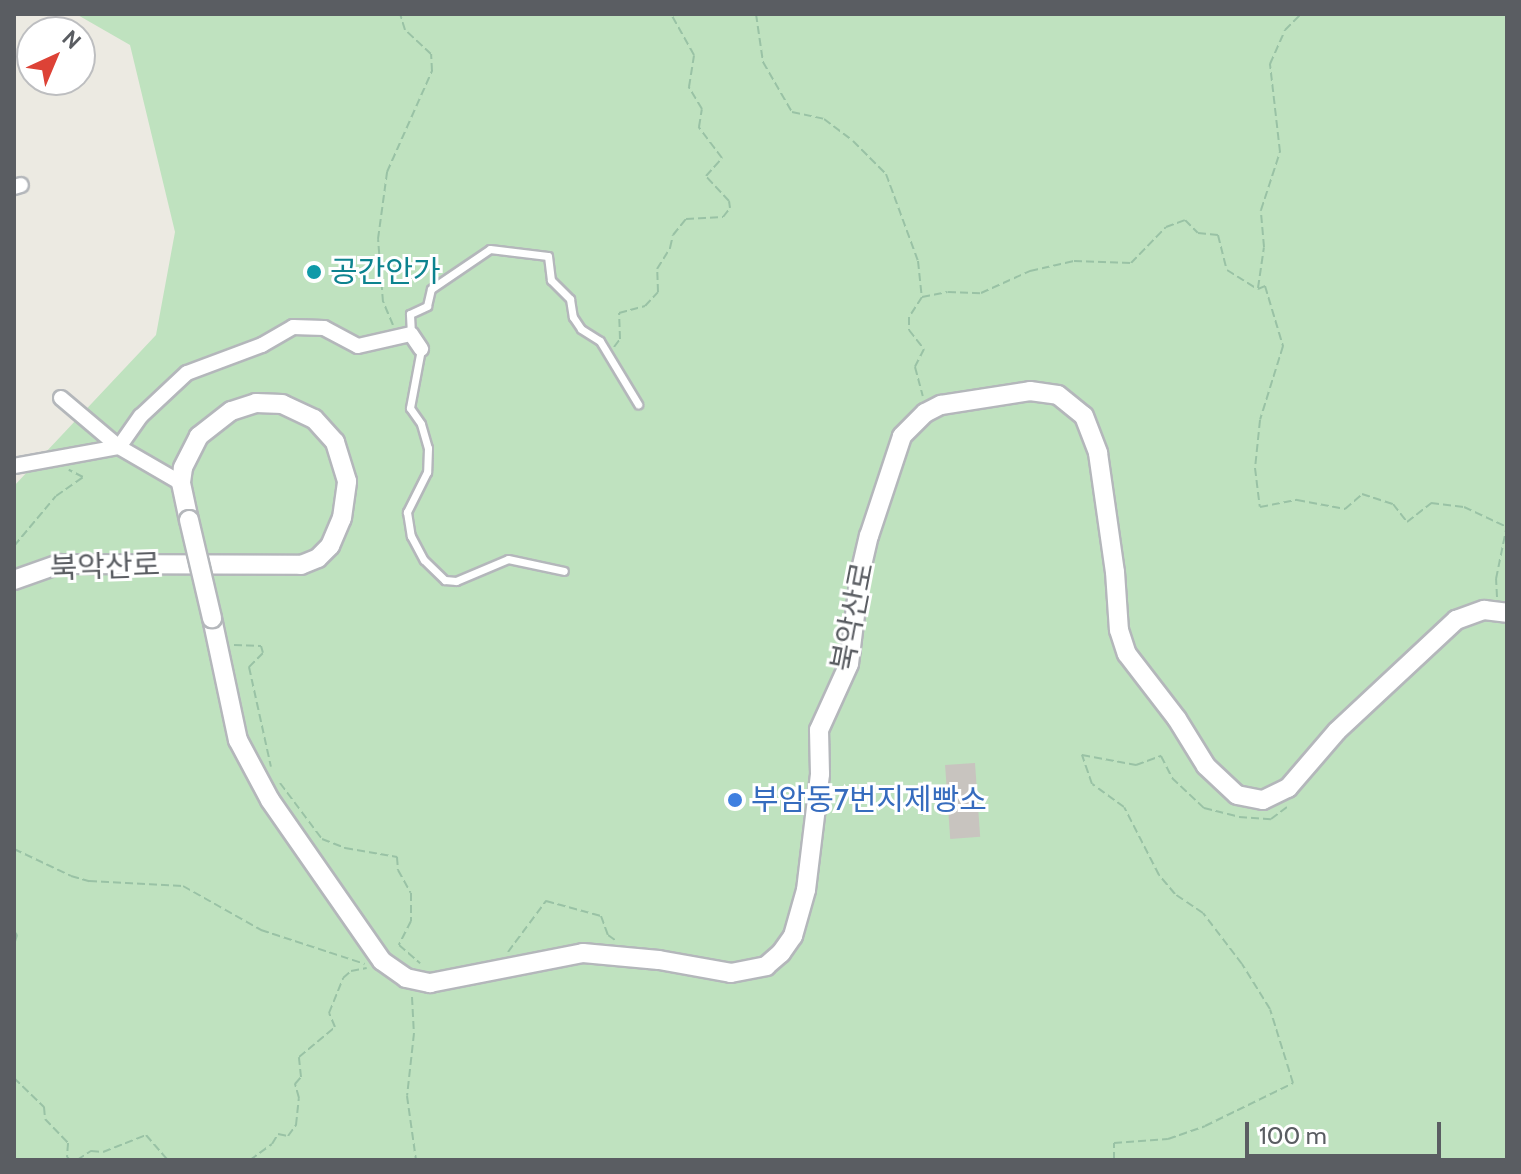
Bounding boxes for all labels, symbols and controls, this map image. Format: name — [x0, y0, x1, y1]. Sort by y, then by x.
north arrow — [16, 16, 96, 96]
text: N — [57, 25, 87, 55]
place label: 공간안가 — [330, 254, 440, 290]
marker: 공간안가 — [305, 263, 323, 281]
street label: 북악산로 — [49, 547, 161, 587]
street label: 북악산로 — [825, 559, 881, 675]
place label: 부암동7번지제빵소 — [751, 782, 987, 818]
marker: 부암동7번지제빵소 — [726, 791, 744, 809]
scale bar — [1249, 1106, 1445, 1156]
text: 100 m — [1259, 1121, 1327, 1150]

